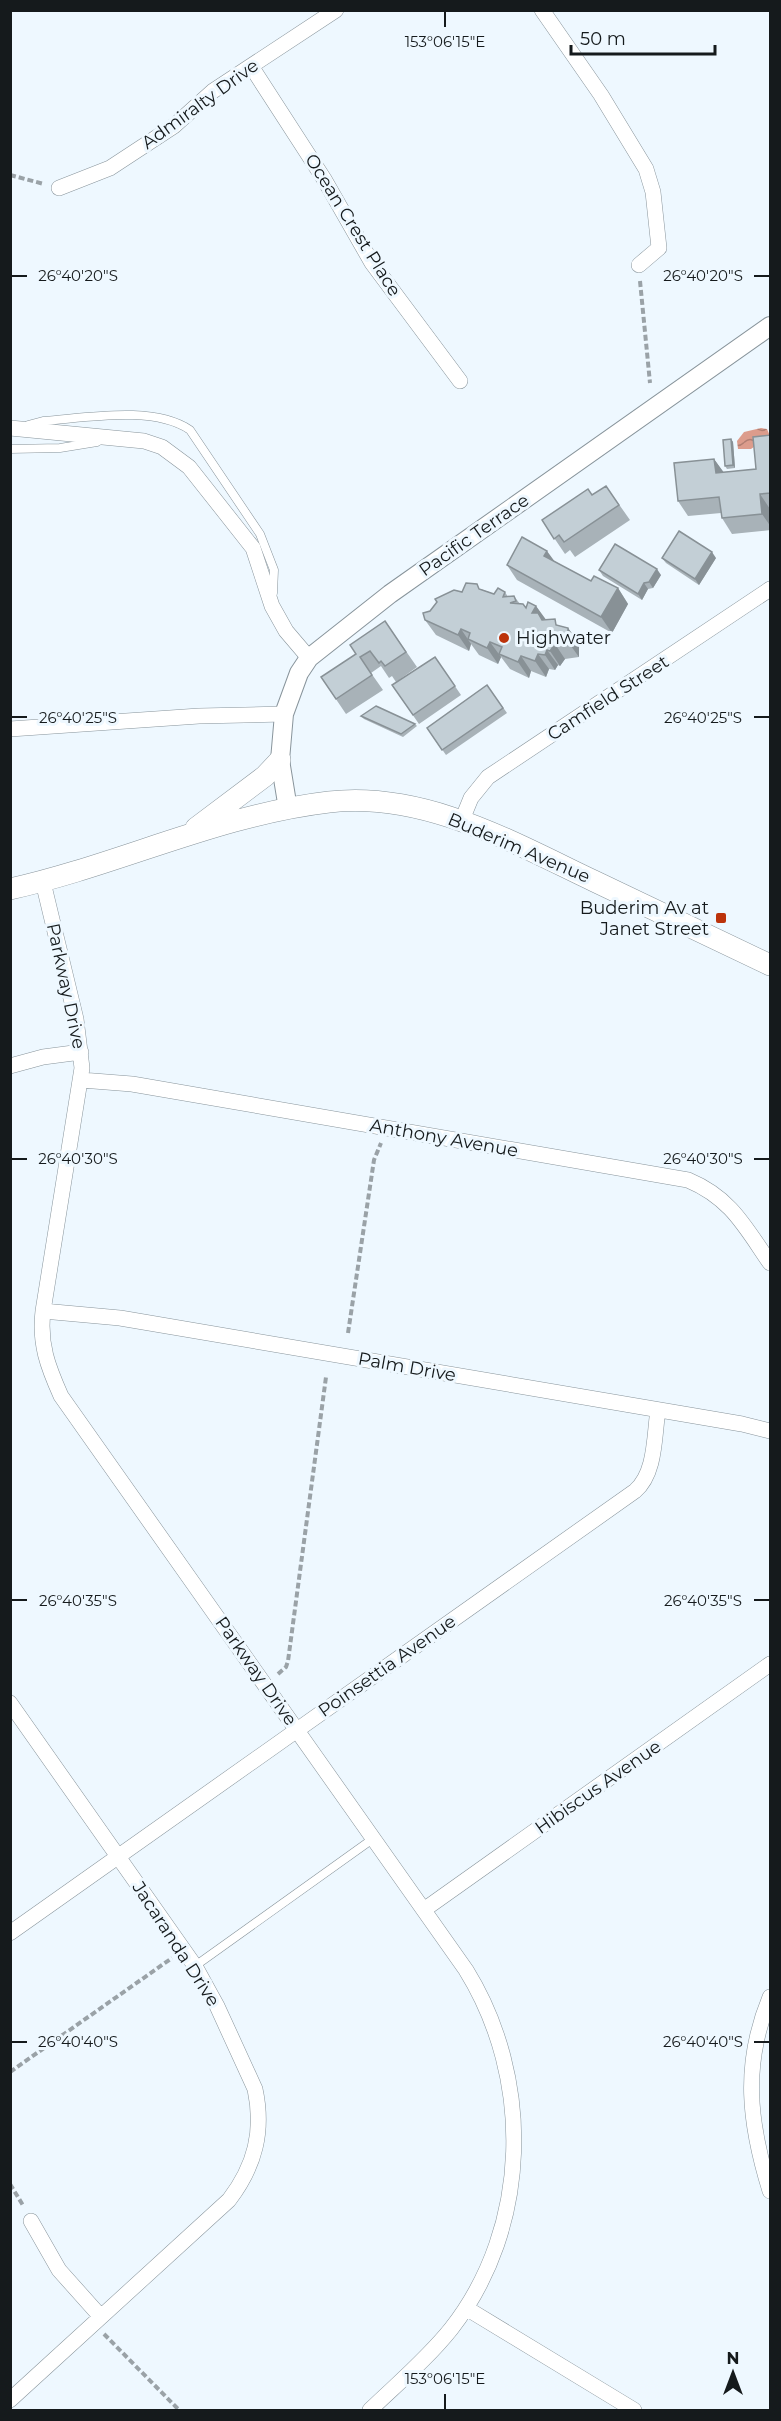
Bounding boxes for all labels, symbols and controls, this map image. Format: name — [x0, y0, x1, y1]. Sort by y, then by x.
scale bar — [571, 18, 715, 56]
text: 50 m — [580, 28, 626, 50]
text: 153°06'15"E — [405, 32, 485, 51]
street label: Admiralty Drive — [137, 54, 263, 154]
street label: Ocean Crest Place — [300, 150, 406, 300]
text: 26°40'20"S — [38, 266, 118, 285]
text: 26°40'20"S — [663, 266, 743, 285]
street label: Pacific Terrace — [415, 489, 533, 581]
place label: Highwater — [516, 627, 611, 649]
marker: Highwater — [497, 631, 511, 645]
street label: Camfield Street — [543, 651, 673, 745]
text: 26°40'25"S — [39, 708, 117, 727]
text: 26°40'25"S — [664, 708, 742, 727]
street label: Buderim Avenue — [445, 808, 594, 888]
place label: Buderim Av at Janet Street — [580, 897, 709, 940]
marker: Buderim Av at Janet Street — [714, 911, 728, 925]
street label: Parkway Drive — [42, 921, 90, 1051]
street label: Anthony Avenue — [368, 1114, 520, 1162]
text: 26°40'30"S — [38, 1149, 118, 1168]
text: 26°40'30"S — [663, 1149, 743, 1168]
street label: Palm Drive — [356, 1348, 458, 1386]
text: 26°40'35"S — [39, 1591, 117, 1610]
text: 26°40'35"S — [664, 1591, 742, 1610]
street label: Poinsettia Avenue — [314, 1610, 460, 1722]
street label: Parkway Drive — [210, 1612, 302, 1730]
street label: Hibiscus Avenue — [531, 1735, 665, 1839]
street label: Jacaranda Drive — [127, 1877, 225, 2011]
text: 26°40'40"S — [38, 2032, 118, 2051]
text: 26°40'40"S — [663, 2032, 743, 2051]
north arrow — [703, 2343, 763, 2403]
text: N — [727, 2349, 739, 2368]
text: 153°06'15"E — [405, 2369, 485, 2388]

